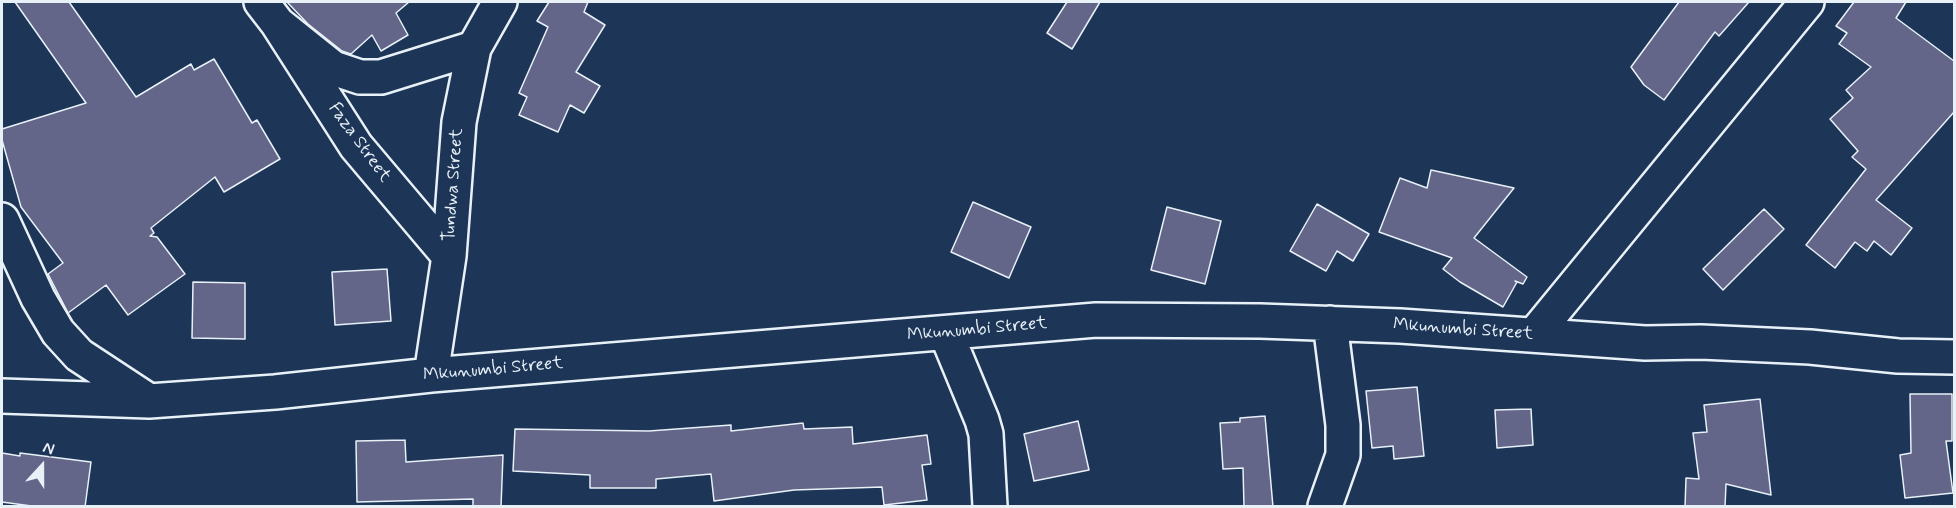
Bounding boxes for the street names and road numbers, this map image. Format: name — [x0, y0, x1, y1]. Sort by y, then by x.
street label: Faza Street — [323, 99, 395, 187]
street label: Tundwa Street — [439, 128, 469, 242]
street label: Mkunumbi Street — [906, 313, 1048, 347]
street label: Mkunumbi Street — [1392, 314, 1534, 346]
street label: Mkunumbi Street — [422, 353, 564, 387]

